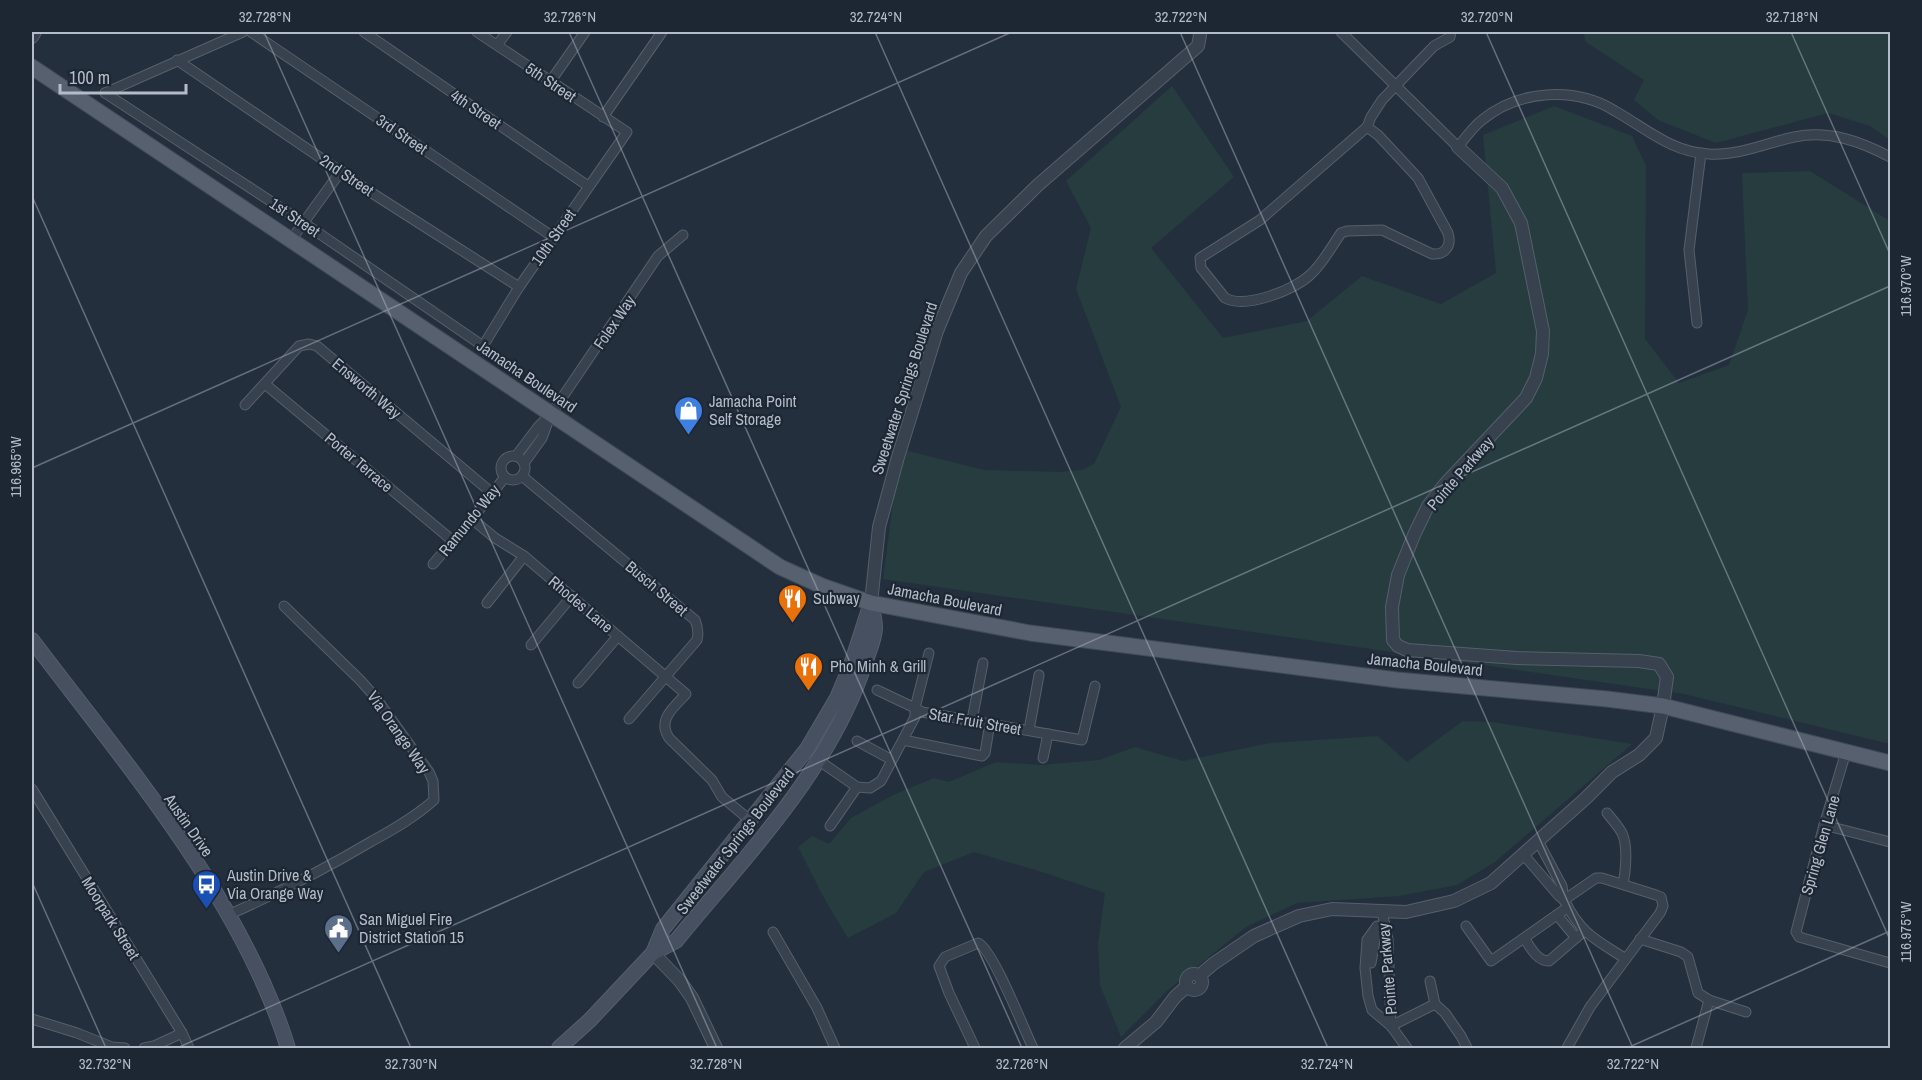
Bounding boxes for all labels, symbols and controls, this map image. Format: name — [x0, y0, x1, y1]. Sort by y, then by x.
text: 32.728°N — [239, 6, 291, 27]
text: 32.726°N — [544, 6, 596, 27]
text: 32.724°N — [850, 6, 902, 27]
text: 32.722°N — [1155, 6, 1207, 27]
text: 32.720°N — [1461, 6, 1513, 27]
text: 32.718°N — [1766, 6, 1818, 27]
scale bar — [60, 57, 186, 95]
street label: 5th Street — [521, 57, 581, 107]
text: 100 m — [69, 65, 110, 90]
street label: 4th Street — [446, 84, 506, 134]
street label: 3rd Street — [372, 109, 432, 159]
street label: 2nd Street — [316, 149, 379, 201]
street label: 1st Street — [266, 192, 325, 242]
street label: 10th Street — [526, 204, 581, 270]
text: 116.970°W — [1895, 255, 1916, 317]
street label: Folex Way — [588, 290, 640, 353]
street label: Sweetwater Springs Boulevard — [866, 299, 942, 477]
street label: Jamacha Boulevard — [473, 334, 581, 418]
street label: Ensworth Way — [328, 353, 407, 424]
place label: Jamacha Point Self Storage — [709, 390, 797, 430]
shop icon: Jamacha Point Self Storage — [672, 394, 704, 436]
street label: Porter Terrace — [320, 427, 398, 497]
street label: Pointe Parkway — [1422, 431, 1499, 515]
text: 116.965°W — [5, 436, 26, 498]
street label: Ramundo Way — [433, 479, 505, 560]
street label: Busch Street — [621, 555, 693, 621]
street label: Rhodes Lane — [544, 570, 618, 638]
street label: Jamacha Boulevard — [886, 577, 1004, 621]
restaurant icon: Subway — [776, 582, 808, 624]
place label: Subway — [813, 587, 860, 609]
street label: Jamacha Boulevard — [1366, 647, 1484, 681]
restaurant icon: Pho Minh & Grill — [793, 650, 825, 692]
place label: Pho Minh & Grill — [830, 655, 926, 677]
street label: Via Orange Way — [362, 686, 436, 778]
street label: Star Fruit Street — [927, 702, 1023, 740]
street label: Sweetwater Springs Boulevard — [671, 763, 799, 919]
street label: Austin Drive — [159, 788, 219, 861]
street label: Spring Glen Lane — [1795, 793, 1845, 897]
place label: Austin Drive & Via Orange Way — [226, 864, 324, 904]
bus stop icon: Austin Drive & Via Orange Way — [190, 868, 222, 910]
street label: Moorpark Street — [77, 872, 145, 964]
text: 116.975°W — [1895, 901, 1916, 963]
place label: San Miguel Fire District Station 15 — [359, 908, 464, 948]
public building icon: San Miguel Fire District Station 15 — [322, 912, 354, 954]
street label: Pointe Parkway — [1372, 922, 1402, 1016]
text: 32.732°N — [79, 1053, 131, 1074]
text: 32.730°N — [385, 1053, 437, 1074]
text: 32.728°N — [690, 1053, 742, 1074]
text: 32.726°N — [996, 1053, 1048, 1074]
text: 32.724°N — [1301, 1053, 1353, 1074]
text: 32.722°N — [1607, 1053, 1659, 1074]

